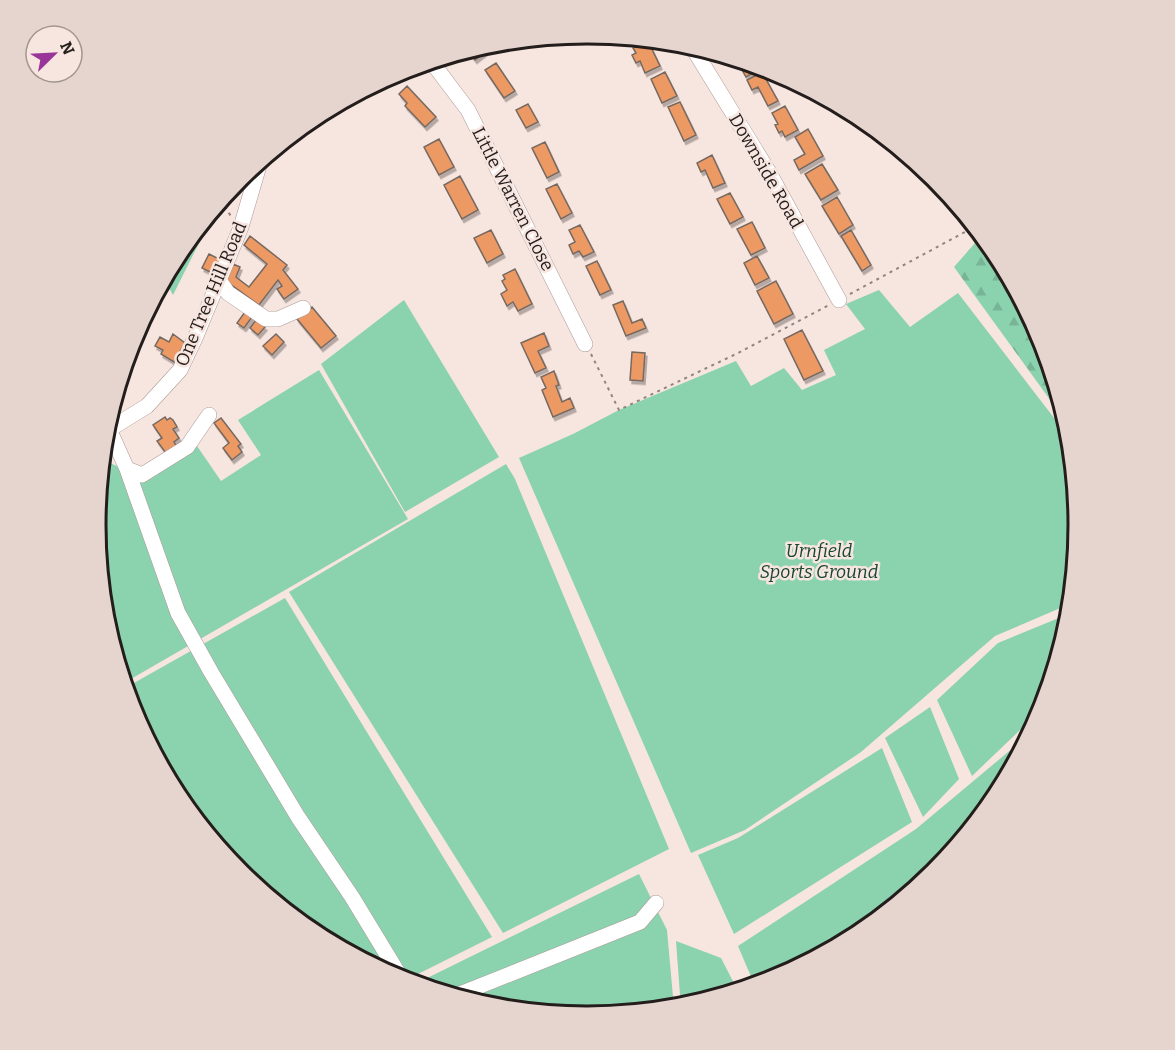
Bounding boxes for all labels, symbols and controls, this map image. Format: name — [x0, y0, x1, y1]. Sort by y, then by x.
north arrow — [24, 24, 84, 84]
text: N — [56, 39, 78, 58]
street label: Downside Road — [724, 110, 808, 233]
street label: Little Warren Close — [467, 123, 559, 275]
street label: One Tree Hill Road — [171, 218, 252, 370]
park label: Urnfield Sports Ground — [760, 540, 879, 583]

